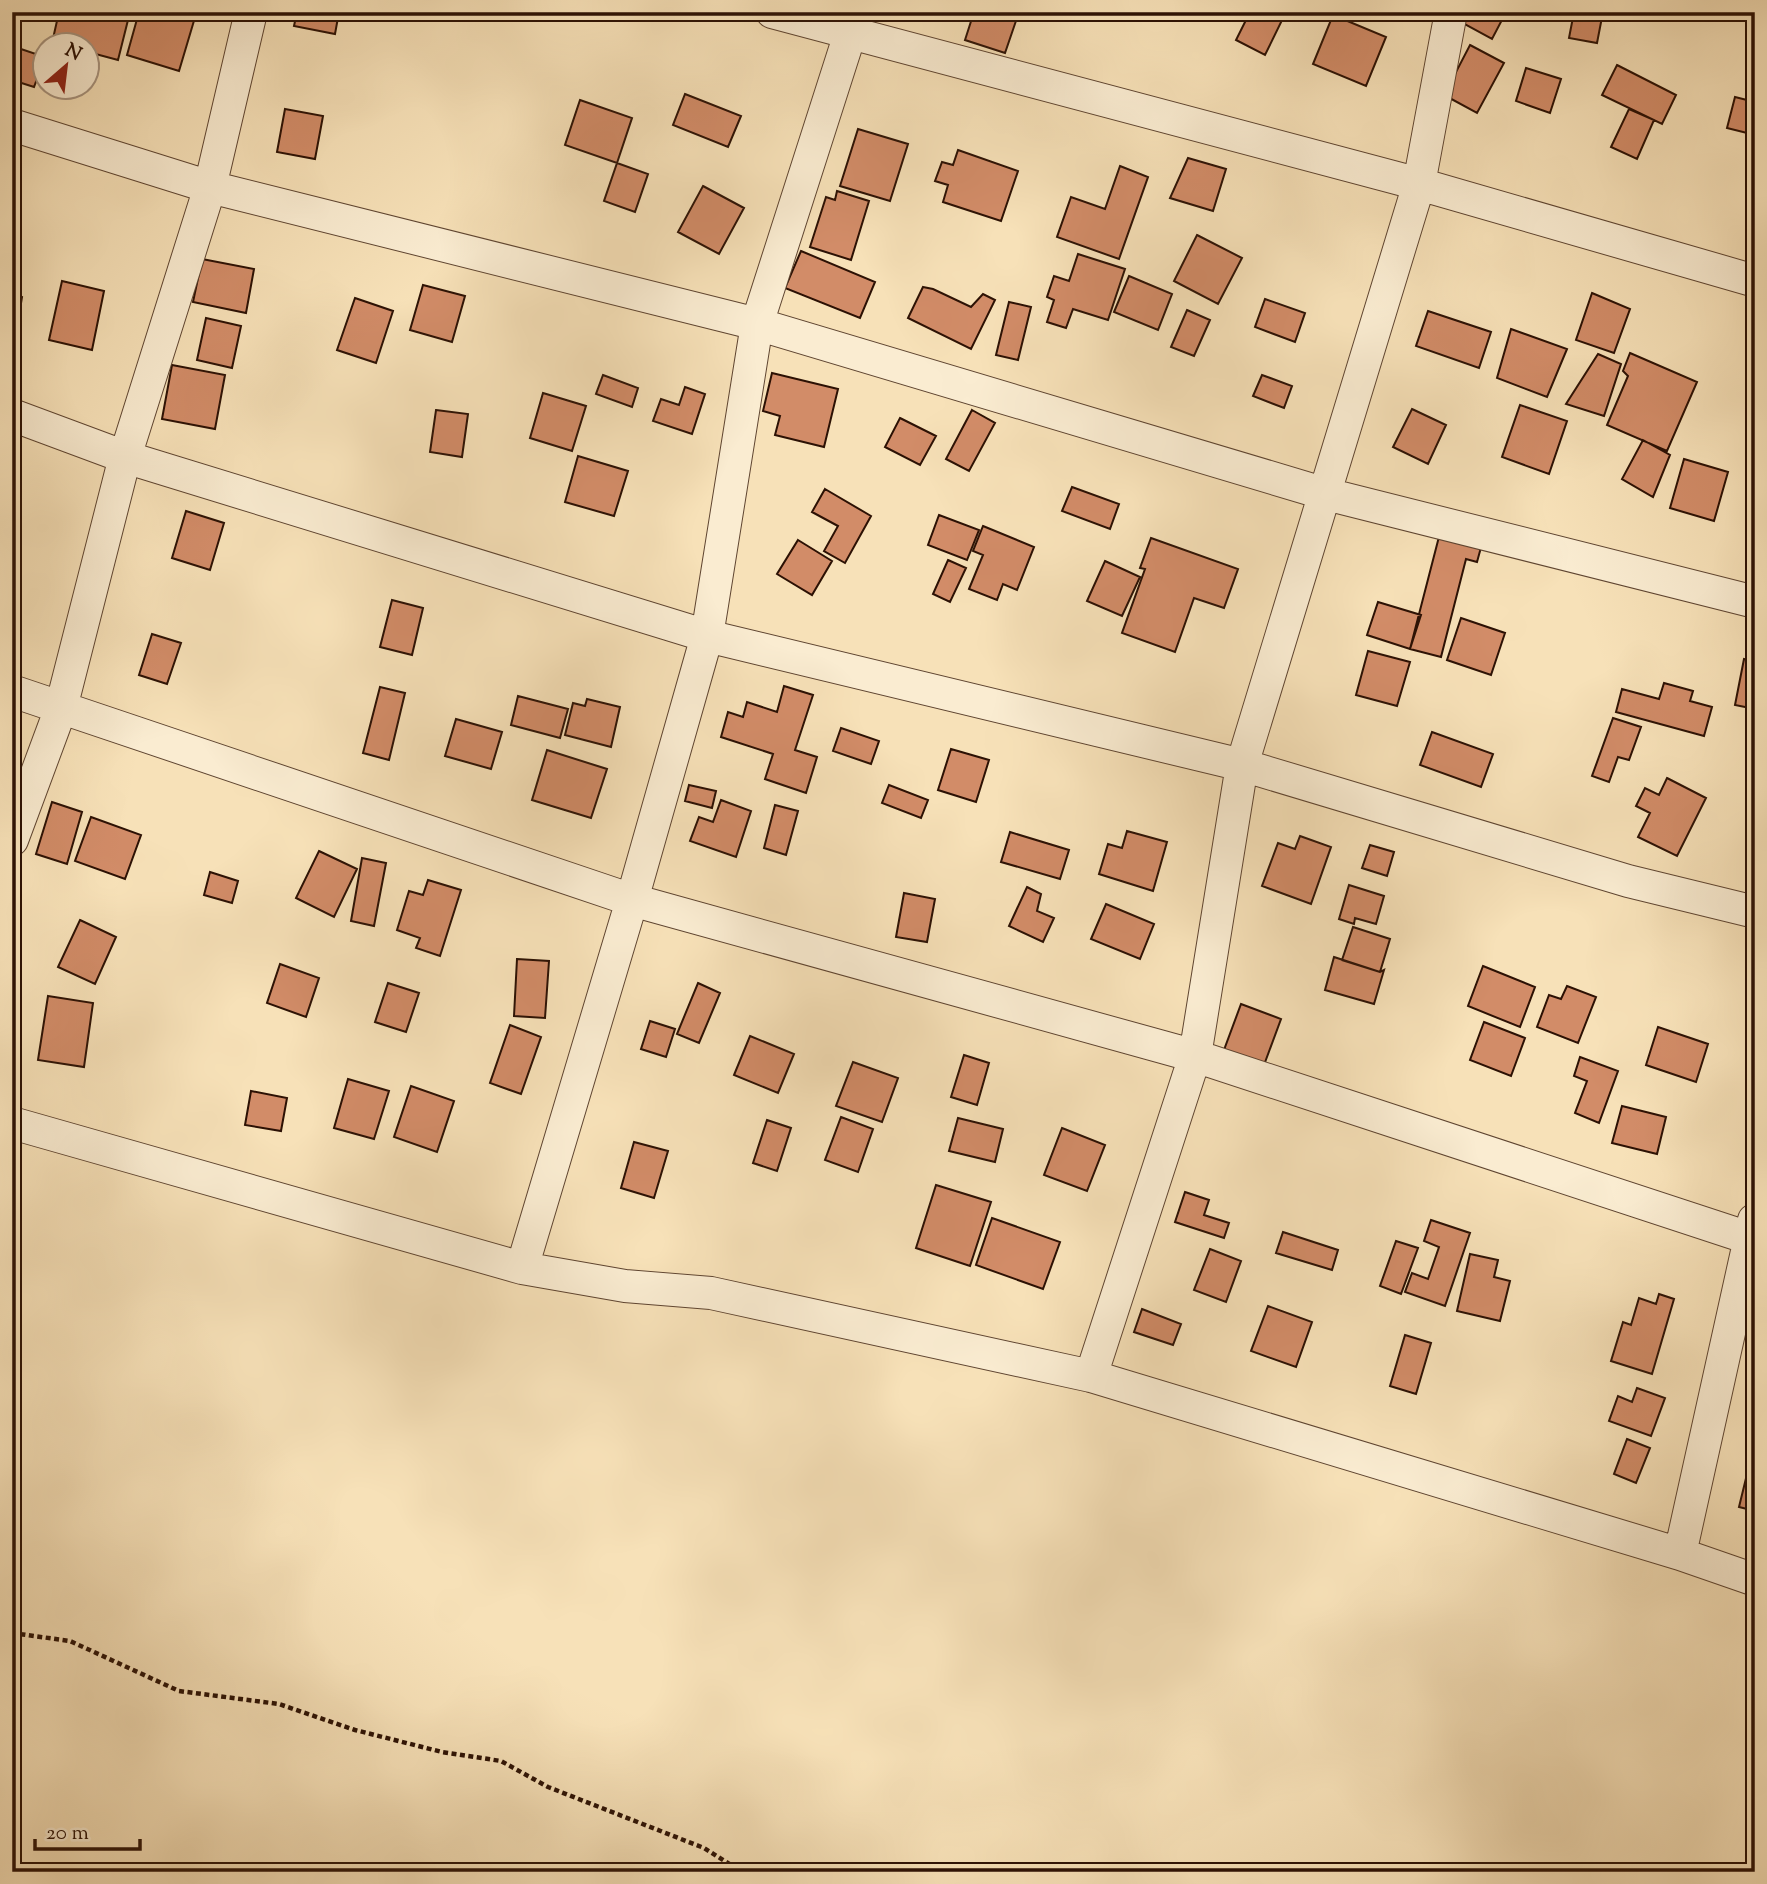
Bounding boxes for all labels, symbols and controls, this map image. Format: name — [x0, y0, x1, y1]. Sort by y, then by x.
north arrow — [32, 32, 102, 102]
text: N — [60, 38, 86, 69]
scale bar — [35, 1807, 140, 1851]
text: 20 m — [46, 1819, 89, 1849]

